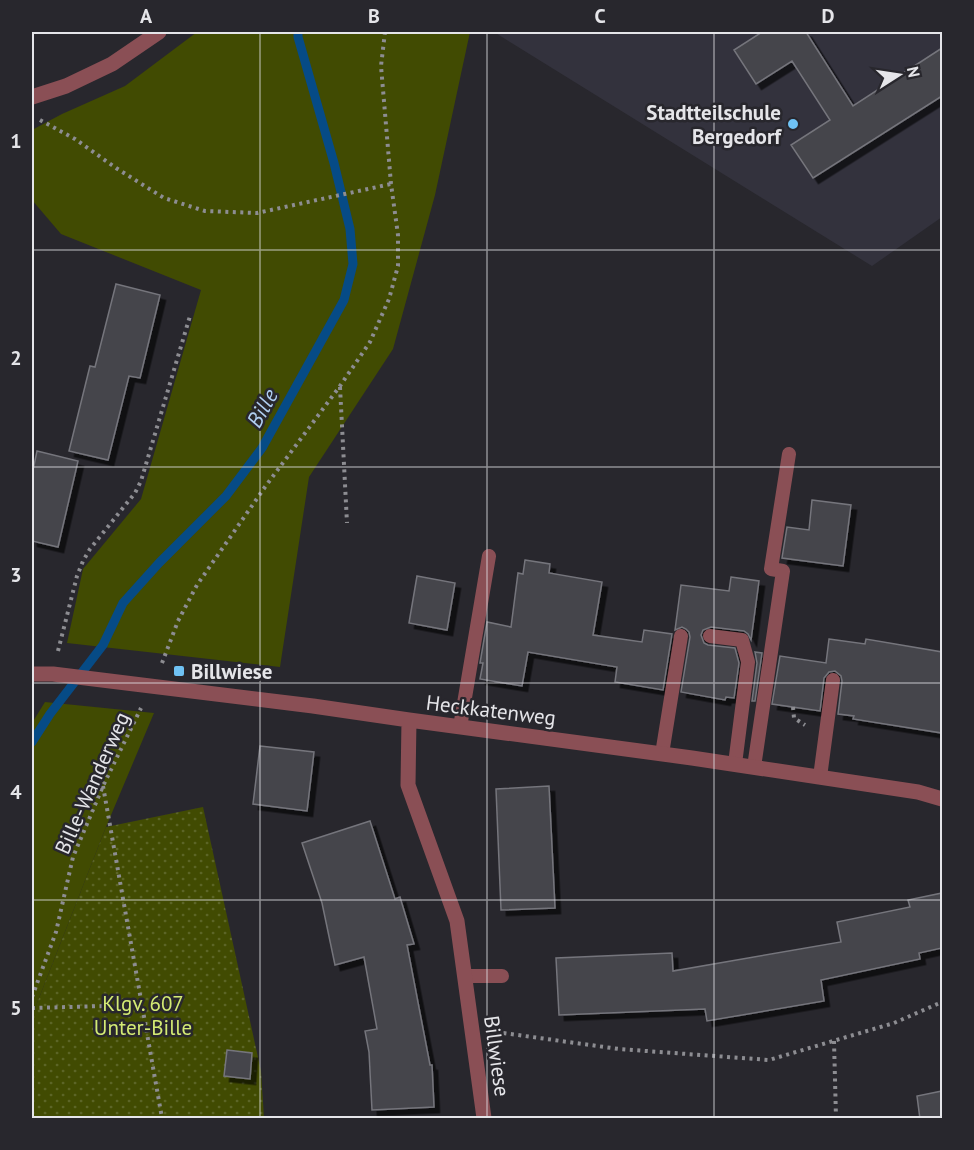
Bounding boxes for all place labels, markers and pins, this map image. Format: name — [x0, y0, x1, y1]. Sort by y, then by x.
place label: Stadtteilschule Bergedorf — [646, 99, 782, 150]
marker: Stadtteilschule Bergedorf — [786, 117, 800, 131]
place label: Billwiese — [191, 658, 272, 685]
marker: Billwiese — [172, 664, 186, 678]

